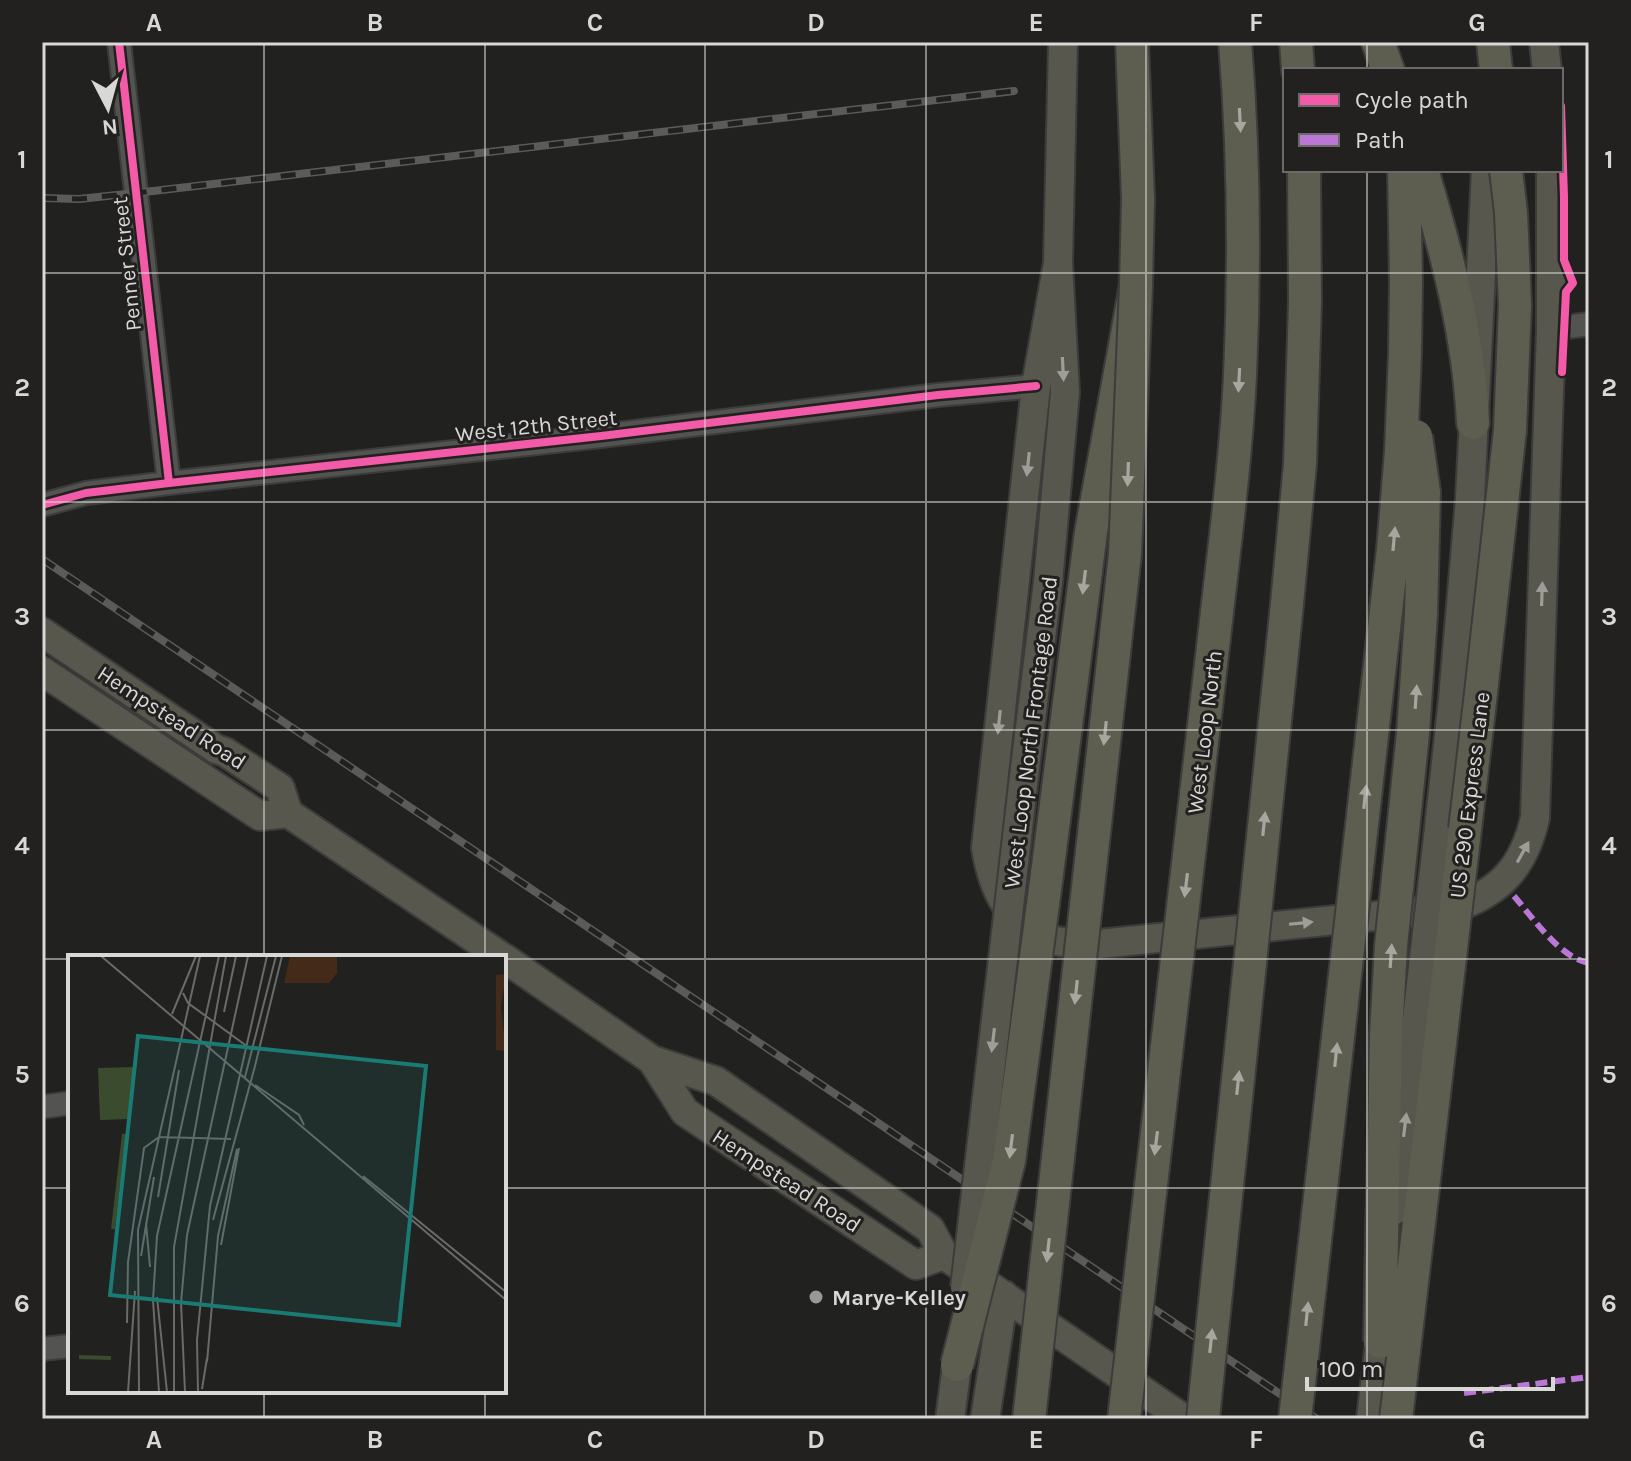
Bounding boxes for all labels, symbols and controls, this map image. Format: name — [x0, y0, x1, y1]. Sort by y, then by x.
text: A — [146, 7, 162, 38]
text: B — [367, 7, 383, 38]
text: C — [587, 7, 603, 38]
text: D — [807, 7, 825, 38]
text: E — [1028, 7, 1044, 38]
text: F — [1249, 7, 1263, 38]
text: G — [1468, 7, 1486, 38]
north arrow — [68, 68, 148, 148]
legend — [1283, 68, 1563, 172]
text: Cycle path — [1355, 86, 1469, 114]
one-way arrow — [1234, 108, 1247, 133]
text: N — [101, 113, 119, 141]
text: Path — [1355, 126, 1405, 154]
text: 1 — [17, 144, 27, 175]
text: 1 — [1604, 144, 1614, 175]
street label: Penner Street — [107, 195, 147, 332]
one-way arrow — [1057, 357, 1070, 382]
one-way arrow — [1232, 368, 1245, 393]
text: 2 — [14, 372, 30, 403]
text: 2 — [1601, 372, 1617, 403]
street label: West 12th Street — [454, 405, 618, 447]
one-way arrow — [1022, 452, 1035, 477]
one-way arrow — [1121, 462, 1134, 487]
one-way arrow — [1387, 526, 1400, 551]
one-way arrow — [1077, 570, 1090, 595]
street label: West Loop North Frontage Road — [999, 575, 1063, 890]
one-way arrow — [1536, 581, 1549, 606]
text: 3 — [14, 601, 30, 632]
text: 3 — [1601, 601, 1617, 632]
street label: West Loop North — [1182, 649, 1228, 815]
street label: Hempstead Road — [92, 660, 250, 775]
one-way arrow — [1410, 684, 1423, 709]
street label: US 290 Express Lane — [1444, 690, 1496, 900]
one-way arrow — [993, 710, 1006, 735]
one-way arrow — [1098, 721, 1111, 746]
one-way arrow — [1359, 784, 1372, 809]
one-way arrow — [1258, 811, 1271, 836]
text: 4 — [14, 830, 30, 861]
text: 4 — [1601, 830, 1617, 861]
one-way arrow — [1516, 841, 1530, 863]
one-way arrow — [1179, 873, 1192, 898]
one-way arrow — [1288, 917, 1313, 930]
one-way arrow — [1385, 943, 1398, 968]
inset map — [68, 955, 506, 1393]
one-way arrow — [1070, 980, 1083, 1005]
one-way arrow — [987, 1028, 1000, 1053]
one-way arrow — [1330, 1042, 1343, 1067]
text: 5 — [14, 1059, 30, 1090]
text: 5 — [1601, 1059, 1617, 1090]
one-way arrow — [1231, 1070, 1244, 1095]
one-way arrow — [1398, 1112, 1411, 1137]
street label: Hempstead Road — [707, 1123, 865, 1238]
one-way arrow — [1149, 1131, 1162, 1156]
one-way arrow — [1004, 1133, 1017, 1158]
one-way arrow — [1041, 1238, 1054, 1263]
place label: Marye-Kelley — [832, 1285, 966, 1311]
text: 6 — [14, 1288, 30, 1319]
marker: Marye-Kelley — [807, 1288, 825, 1306]
text: 6 — [1601, 1288, 1617, 1319]
one-way arrow — [1301, 1301, 1314, 1326]
one-way arrow — [1205, 1328, 1218, 1353]
scale bar — [1307, 1341, 1553, 1391]
text: 100 m — [1319, 1355, 1384, 1383]
text: A — [146, 1424, 162, 1455]
text: B — [367, 1424, 383, 1455]
text: C — [587, 1424, 603, 1455]
text: D — [807, 1424, 825, 1455]
text: E — [1028, 1424, 1044, 1455]
text: F — [1249, 1424, 1263, 1455]
text: G — [1468, 1424, 1486, 1455]

